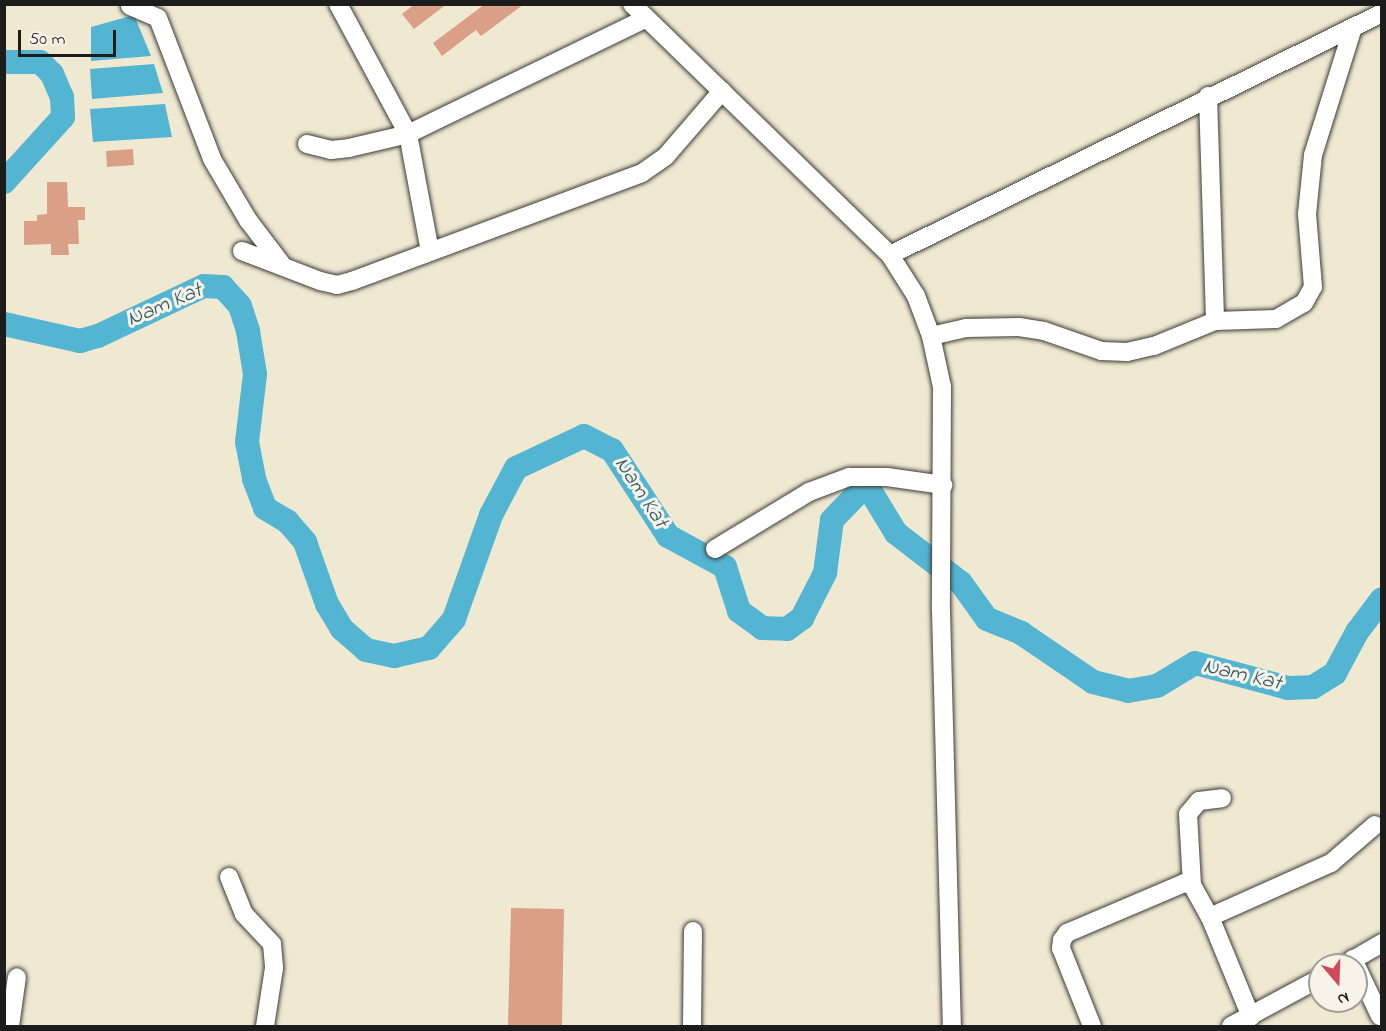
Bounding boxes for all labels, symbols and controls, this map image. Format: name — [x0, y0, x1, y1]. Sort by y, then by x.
scale bar — [21, 18, 118, 56]
text: 50 m — [29, 27, 66, 53]
water label: Nam Kat — [123, 278, 207, 334]
water label: Nam Kat — [607, 453, 673, 533]
water label: Nam Kat — [1200, 654, 1284, 698]
north arrow — [1308, 953, 1368, 1013]
text: N — [1334, 985, 1352, 1011]

